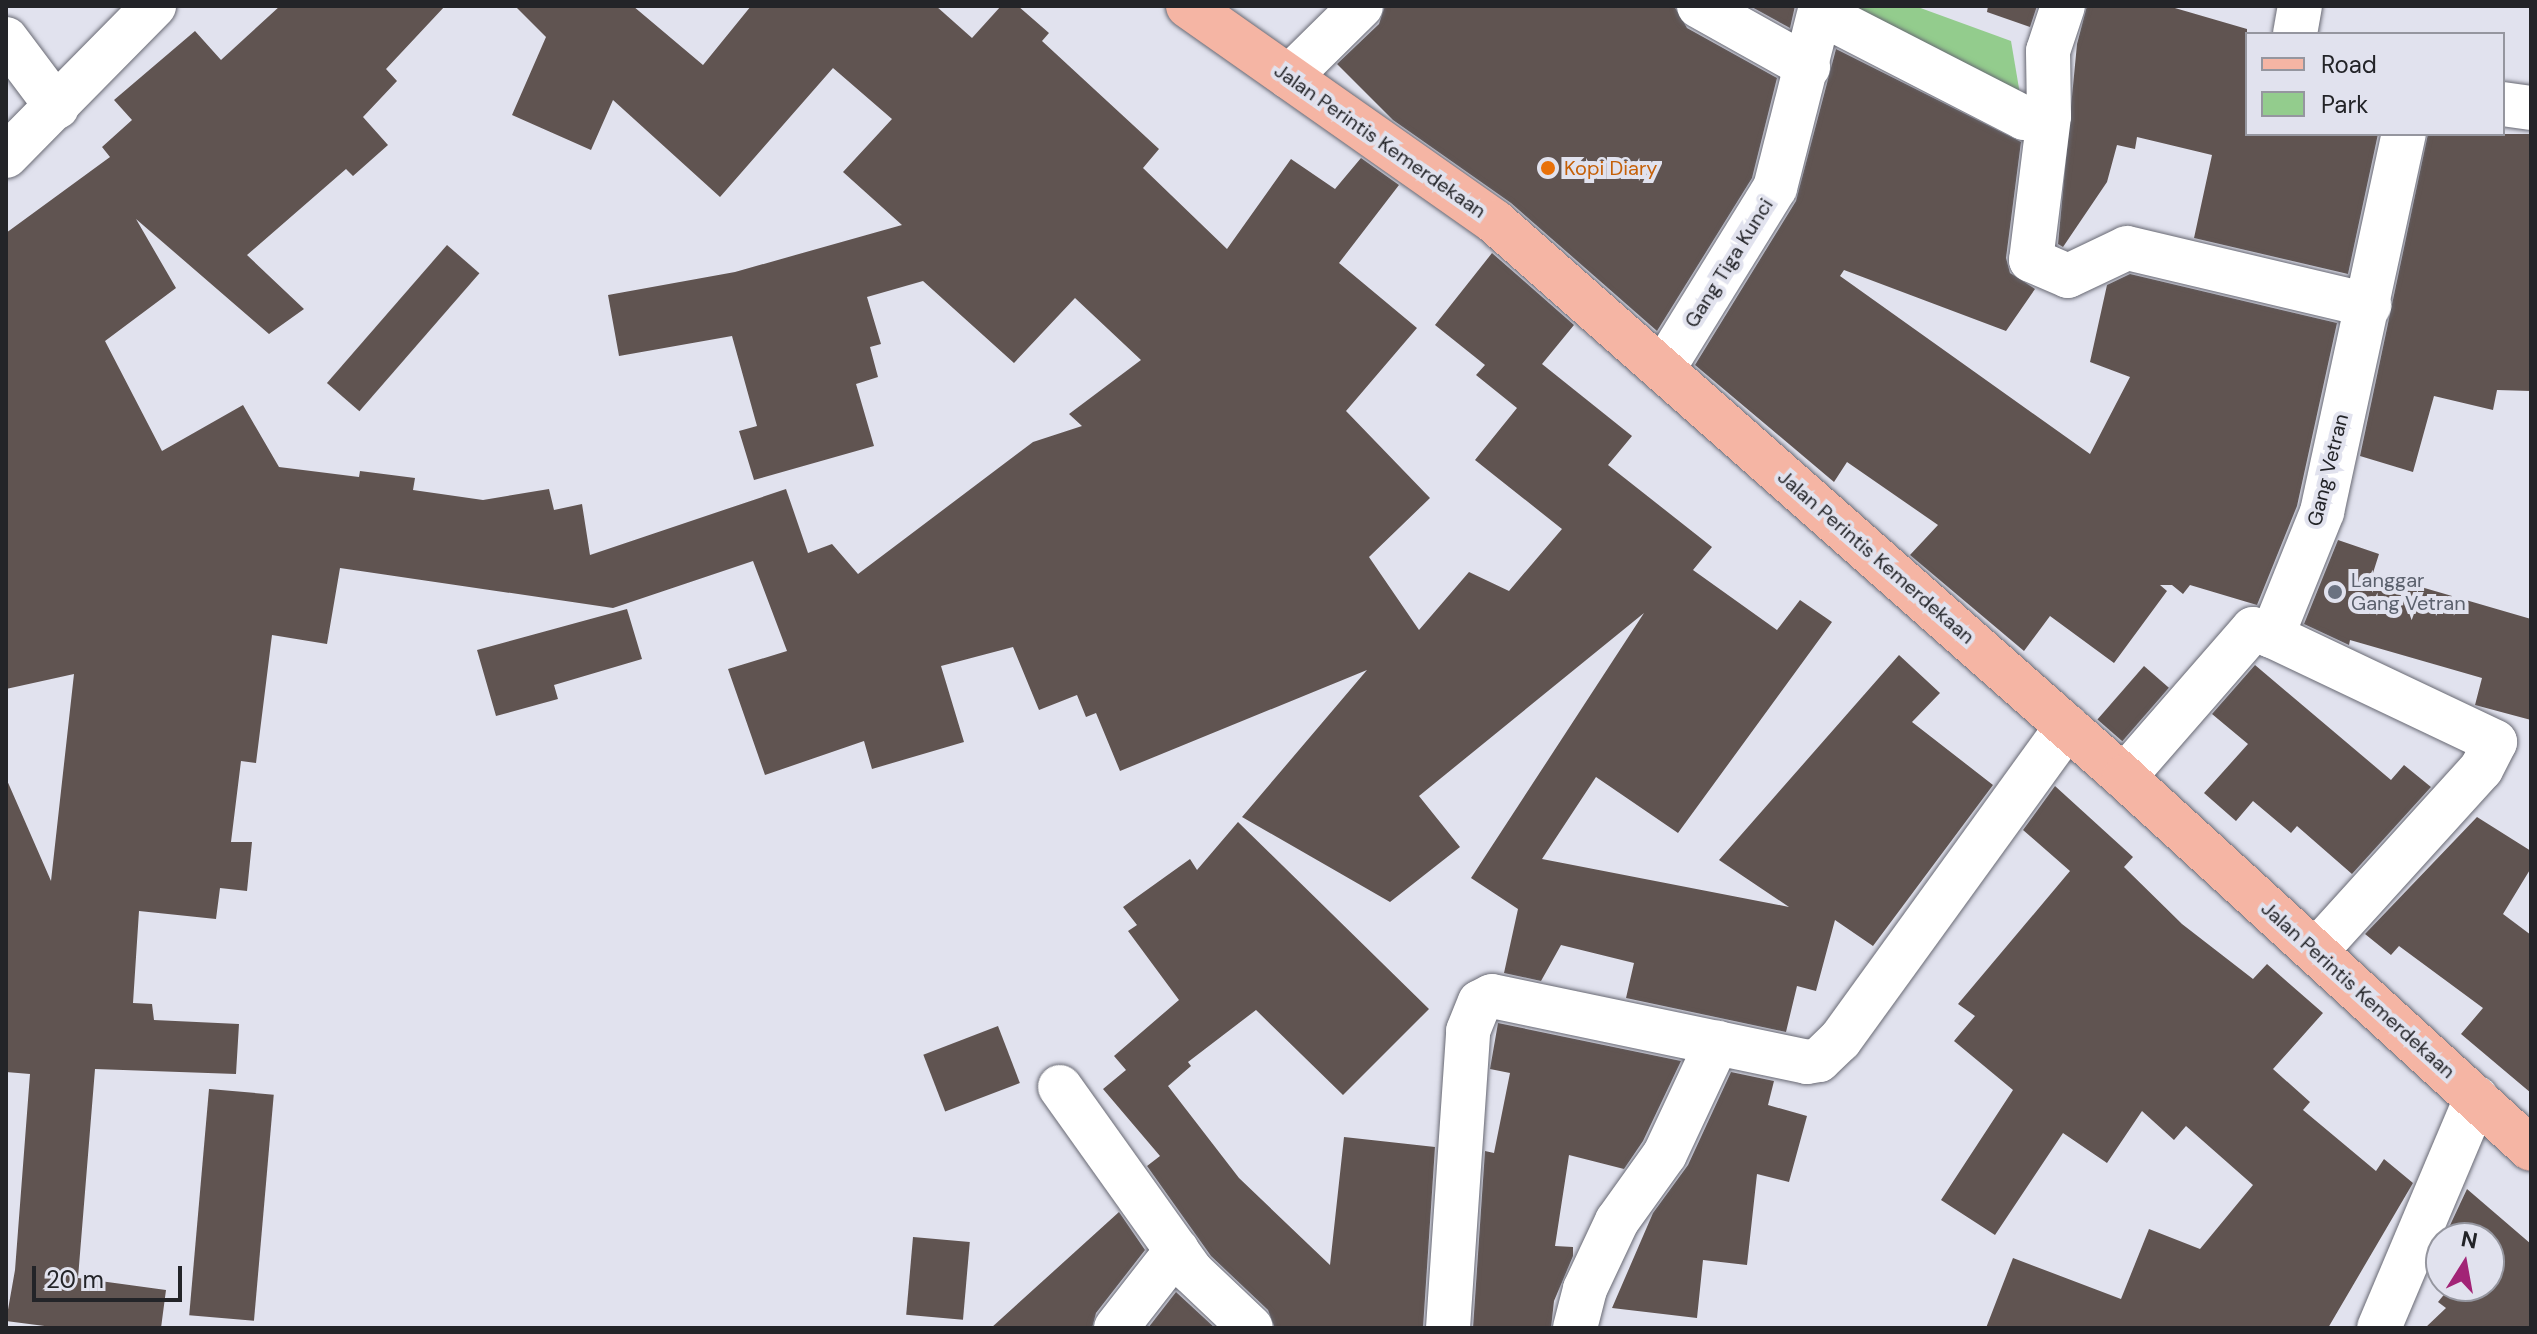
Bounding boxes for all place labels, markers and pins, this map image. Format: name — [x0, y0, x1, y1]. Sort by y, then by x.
place label: Kopi Diary — [1564, 156, 1657, 180]
marker: Kopi Diary — [1539, 159, 1557, 177]
place label: Langgar Gang Vetran — [2351, 568, 2466, 615]
marker: Langgar Gang Vetran — [2326, 583, 2344, 601]

